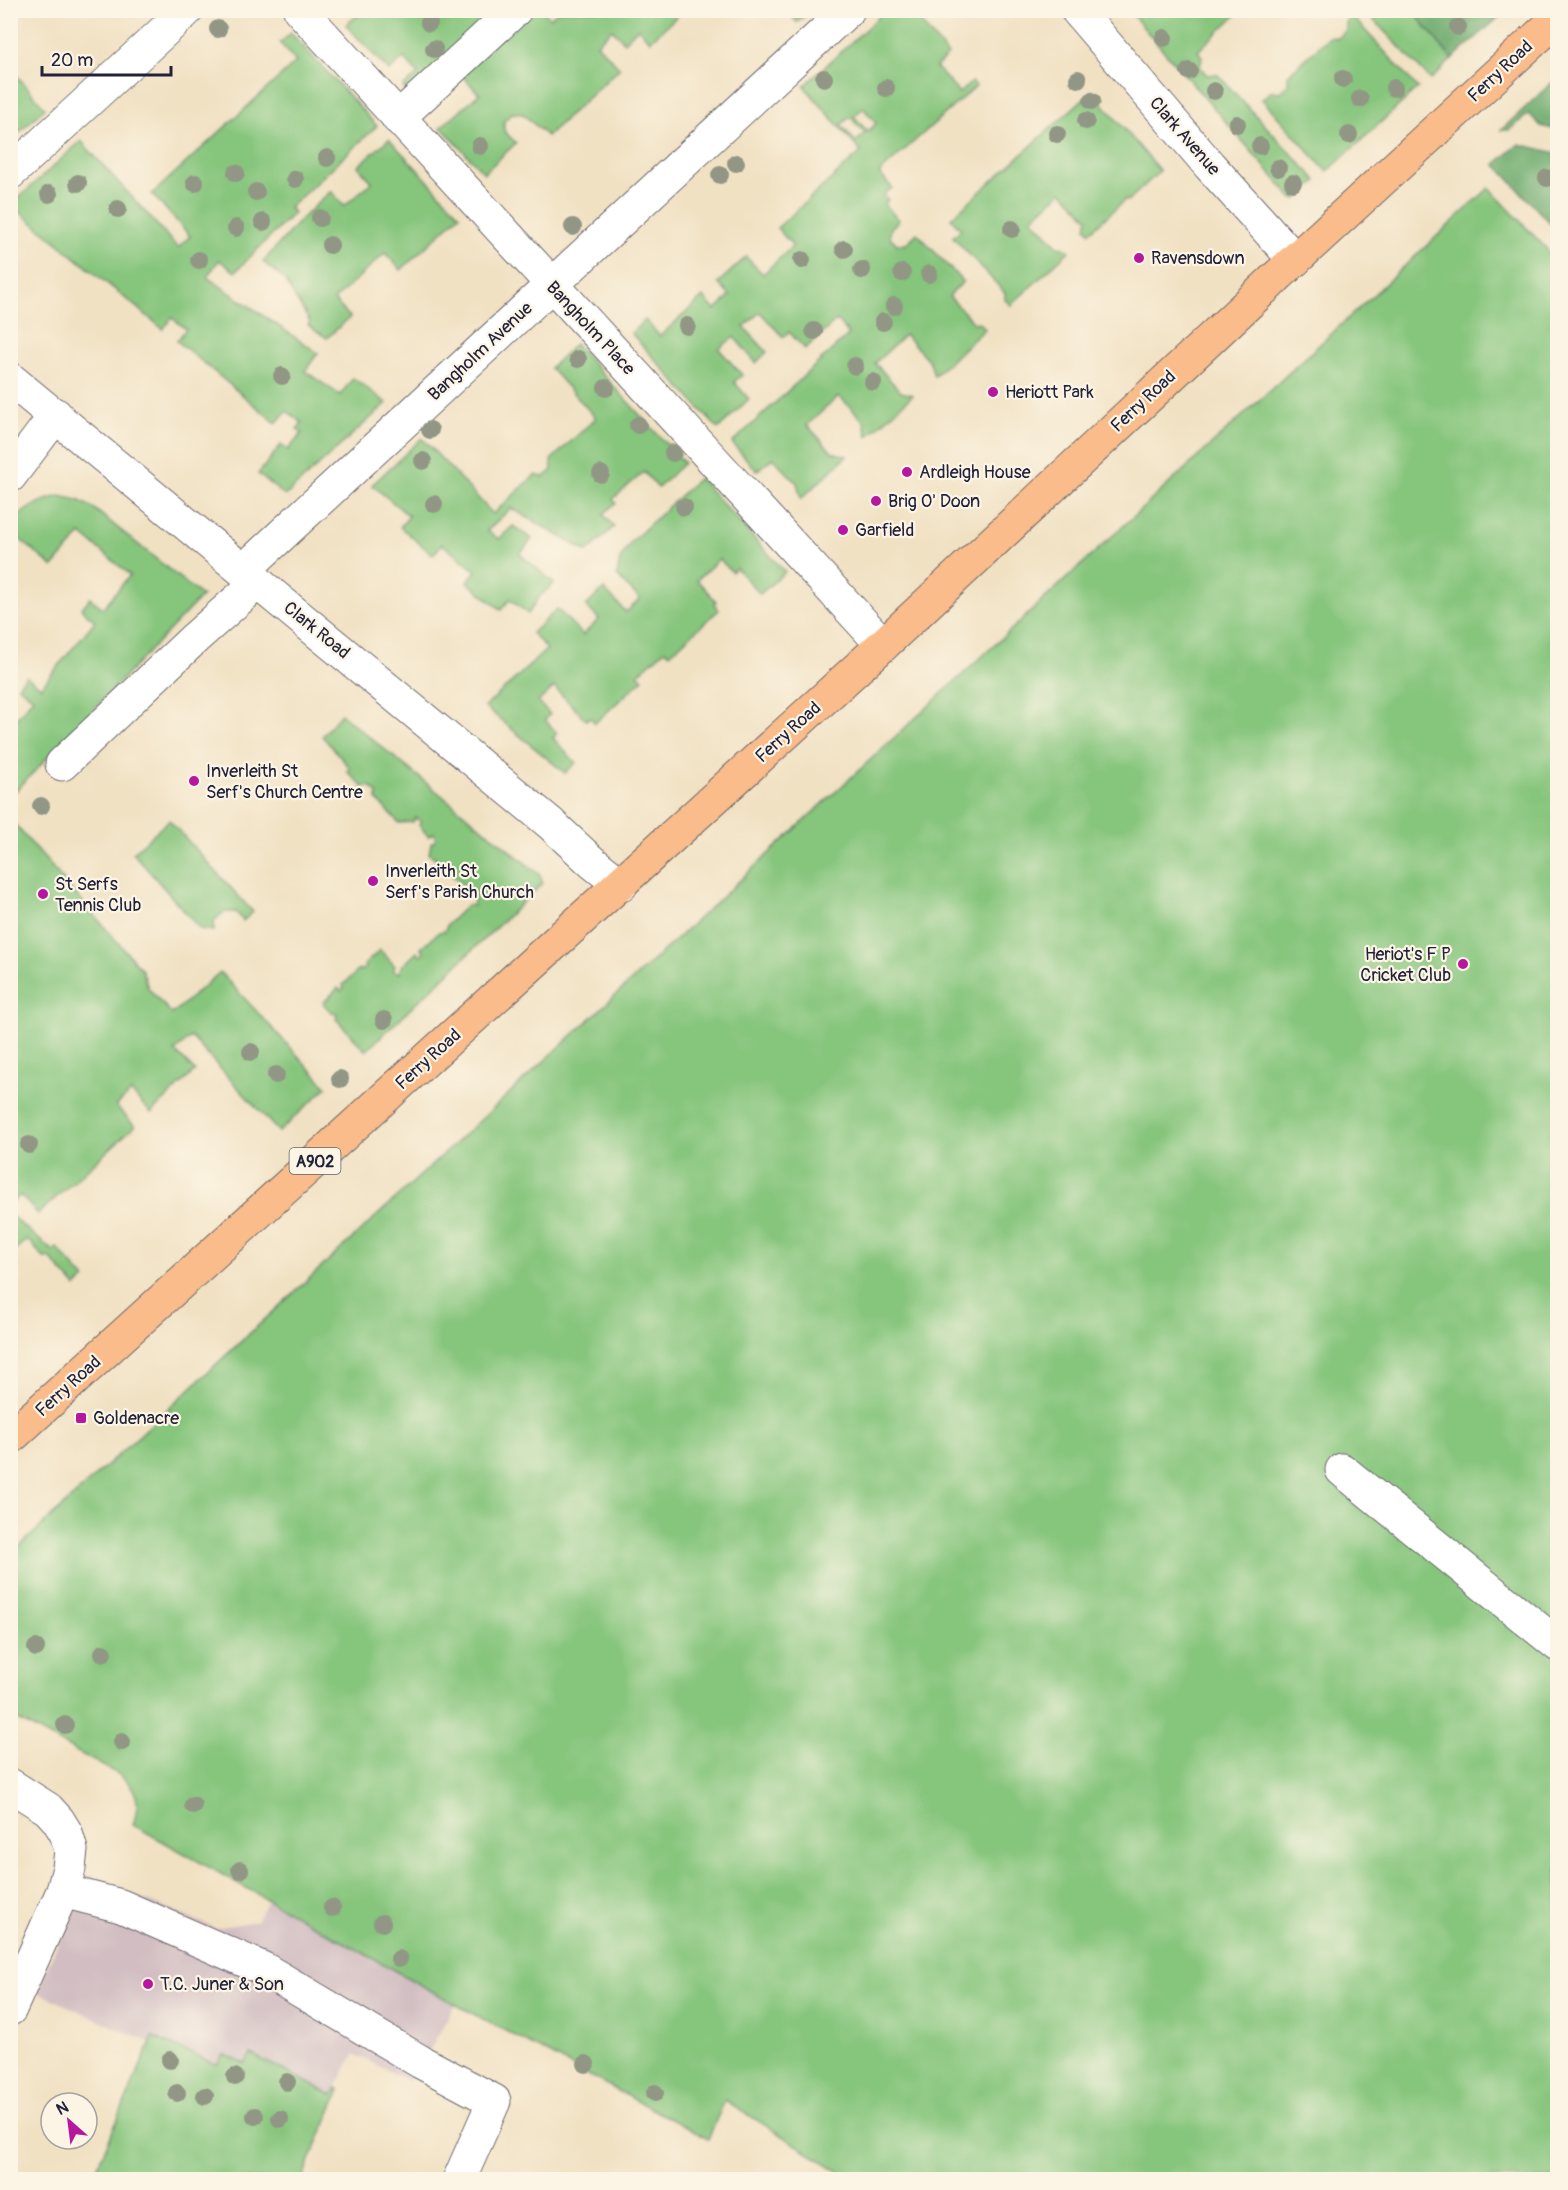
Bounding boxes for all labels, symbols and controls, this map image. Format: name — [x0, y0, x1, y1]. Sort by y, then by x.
street label: Ferry Road — [1463, 35, 1538, 107]
scale bar — [42, 39, 171, 77]
text: 20 m — [51, 49, 93, 72]
street label: Clark Avenue — [1144, 92, 1225, 181]
place label: Ravensdown — [1151, 247, 1245, 270]
marker: Ravensdown — [1132, 251, 1146, 265]
street label: Bangholm Place — [541, 276, 640, 380]
street label: Bangholm Avenue — [423, 297, 538, 406]
street label: Ferry Road — [1106, 365, 1181, 437]
place label: Heriott Park — [1005, 381, 1094, 404]
marker: Heriott Park — [986, 385, 1000, 399]
place label: Ardleigh House — [919, 461, 1031, 484]
marker: Ardleigh House — [900, 465, 914, 479]
place label: Brig O' Doon — [888, 490, 980, 513]
marker: Brig O' Doon — [869, 494, 883, 508]
place label: Garfield — [855, 519, 914, 542]
marker: Garfield — [836, 523, 850, 537]
street label: Clark Road — [279, 597, 355, 664]
street label: Ferry Road — [751, 697, 826, 768]
place label: Inverleith St Serf's Church Centre — [206, 760, 363, 804]
marker: Inverleith St Serf's Church Centre — [187, 774, 201, 788]
place label: Inverleith St Serf's Parish Church — [385, 860, 534, 904]
place label: St Serfs Tennis Club — [55, 873, 141, 917]
marker: Inverleith St Serf's Parish Church — [366, 874, 380, 888]
marker: St Serfs Tennis Club — [36, 887, 50, 901]
place label: Heriot's F P Cricket Club — [1360, 943, 1451, 987]
marker: Heriot's F P Cricket Club — [1456, 957, 1470, 971]
street label: Ferry Road — [391, 1024, 466, 1095]
road number: A902 — [290, 1148, 340, 1174]
street label: Ferry Road — [31, 1351, 106, 1422]
place label: Goldenacre — [93, 1407, 179, 1430]
marker: Goldenacre — [74, 1411, 88, 1425]
place label: T.C. Juner & Son — [160, 1973, 284, 1996]
marker: T.C. Juner & Son — [141, 1977, 155, 1991]
north arrow — [39, 2091, 99, 2151]
text: N — [53, 2097, 72, 2120]

